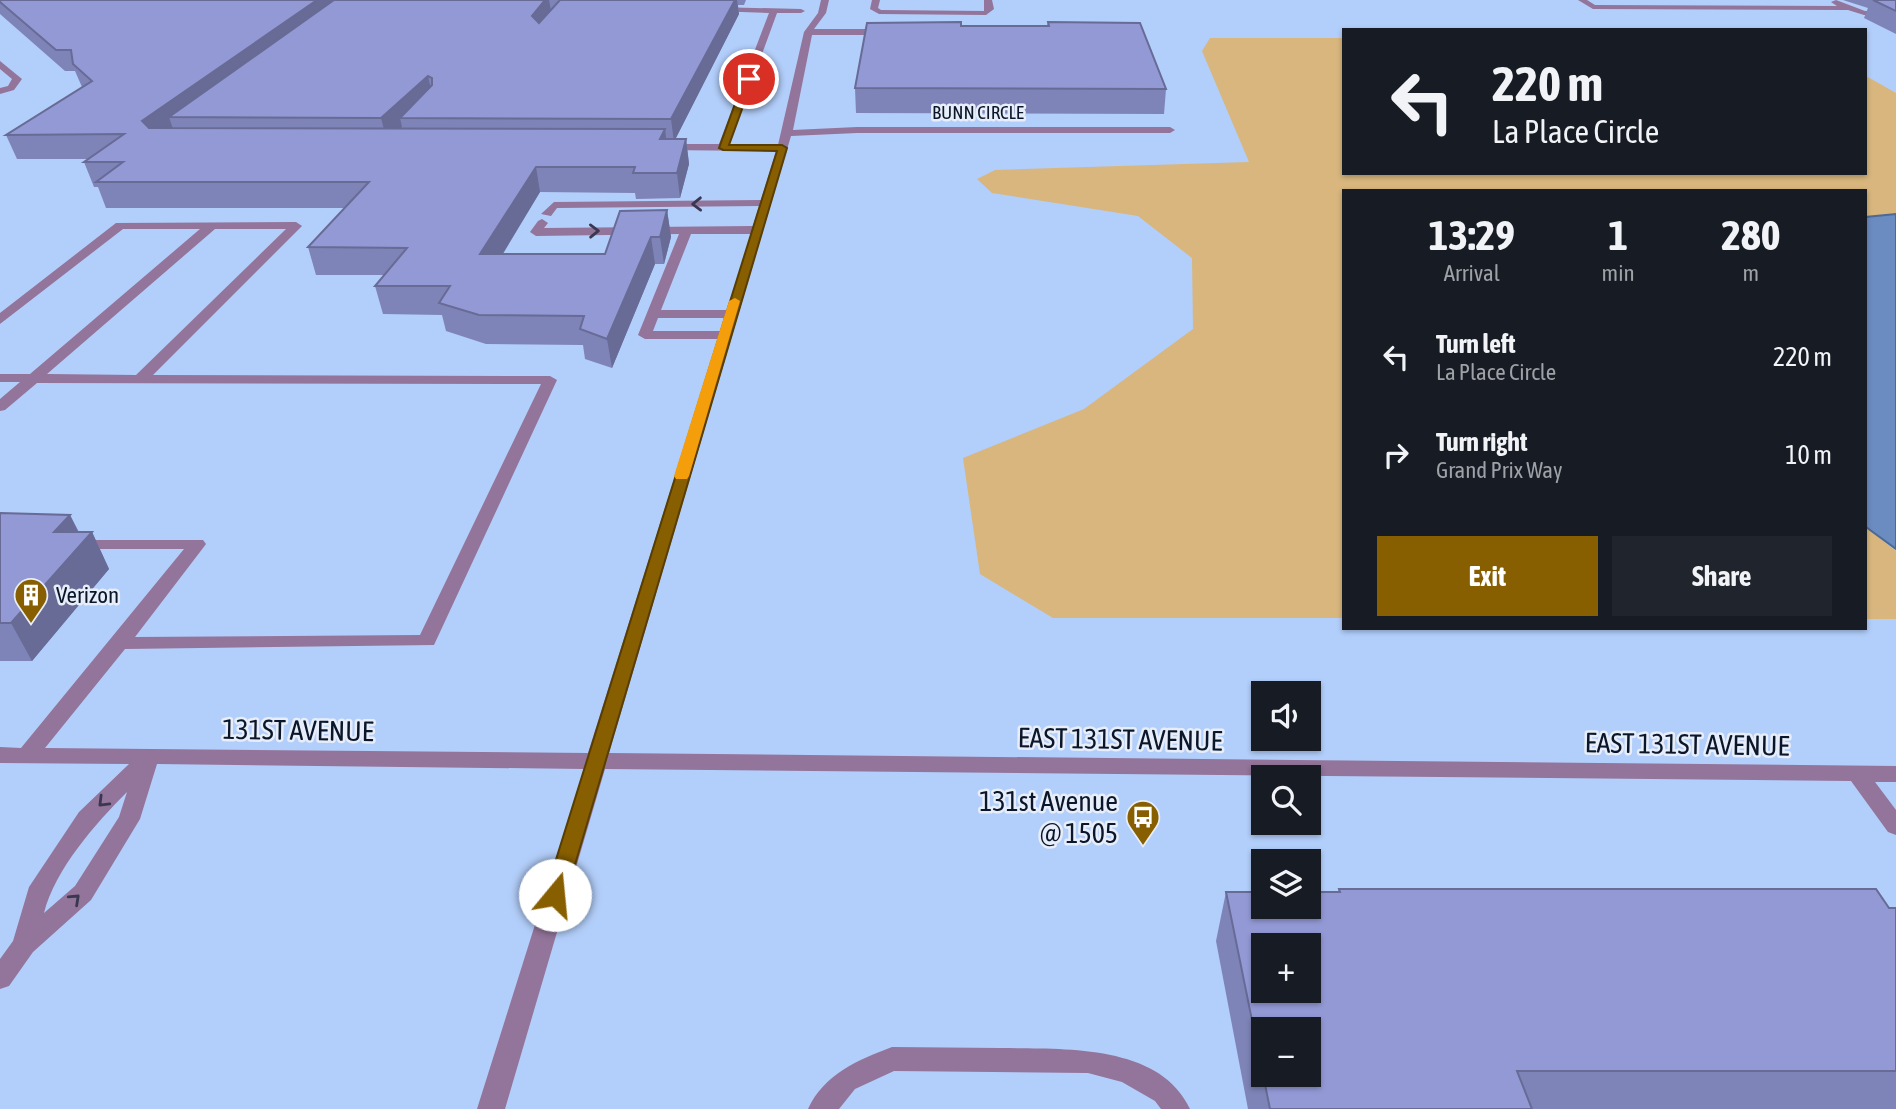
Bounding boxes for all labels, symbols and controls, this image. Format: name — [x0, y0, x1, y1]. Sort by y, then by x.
pin — [719, 49, 779, 109]
text: 220 m — [1492, 55, 1603, 111]
icon: left — [1377, 56, 1468, 147]
icon: arrive — [730, 60, 768, 98]
street label: BUNN CIRCLE — [932, 101, 1024, 123]
text: La Place Circle — [1492, 113, 1659, 150]
one-way arrow — [691, 196, 702, 211]
text: 13:29 — [1429, 211, 1515, 259]
text: 1 — [1608, 211, 1628, 259]
text: 280 — [1721, 211, 1780, 259]
one-way arrow — [588, 224, 599, 239]
text: Arrival — [1444, 260, 1500, 286]
text: min — [1602, 260, 1635, 286]
text: m — [1743, 260, 1759, 286]
text: Turn left — [1436, 329, 1516, 359]
icon: left — [1377, 338, 1415, 376]
text: 220 m — [1773, 342, 1832, 372]
text: La Place Circle — [1436, 359, 1556, 385]
text: Turn right — [1436, 427, 1527, 457]
icon: right — [1377, 436, 1415, 474]
text: 10 m — [1785, 440, 1832, 470]
text: Grand Prix Way — [1436, 457, 1562, 483]
button: Exit — [1377, 536, 1598, 616]
button: Share — [1612, 536, 1832, 616]
building icon: Verizon — [12, 576, 50, 625]
place label: Verizon — [56, 582, 119, 608]
map controls — [1251, 681, 1321, 1087]
button: sound — [1251, 681, 1321, 751]
street label: 131ST AVENUE — [222, 713, 374, 747]
street label: EAST 131ST AVENUE — [1017, 721, 1223, 757]
street label: EAST 131ST AVENUE — [1584, 726, 1790, 762]
button: search — [1251, 765, 1321, 835]
place label: 131st Avenue @ 1505 — [979, 785, 1118, 849]
one-way arrow — [99, 794, 112, 807]
bus stop icon: 131st Avenue @ 1505 — [1124, 798, 1162, 847]
button: layers — [1251, 849, 1321, 919]
position arrow — [518, 858, 592, 932]
one-way arrow — [67, 895, 80, 908]
button: + — [1251, 933, 1321, 1003]
button: − — [1251, 1017, 1321, 1087]

